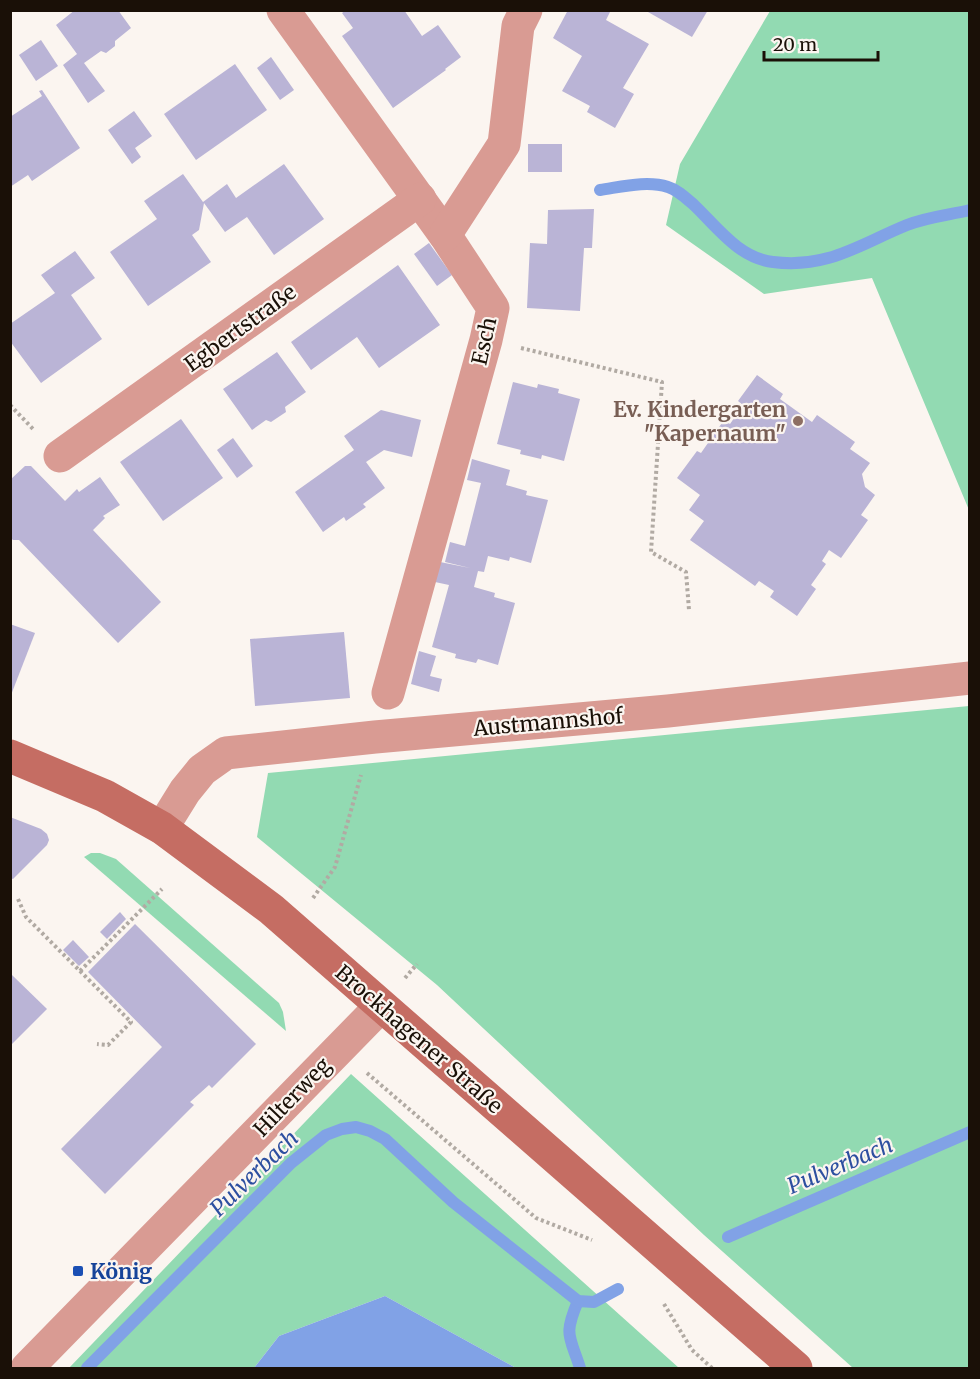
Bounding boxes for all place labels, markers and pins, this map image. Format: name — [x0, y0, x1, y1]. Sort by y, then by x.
place label: Ev. Kindergarten "Kapernaum" — [613, 396, 786, 447]
marker: Ev. Kindergarten "Kapernaum" — [791, 414, 805, 428]
place label: König — [90, 1258, 152, 1285]
marker: König — [71, 1264, 85, 1278]

